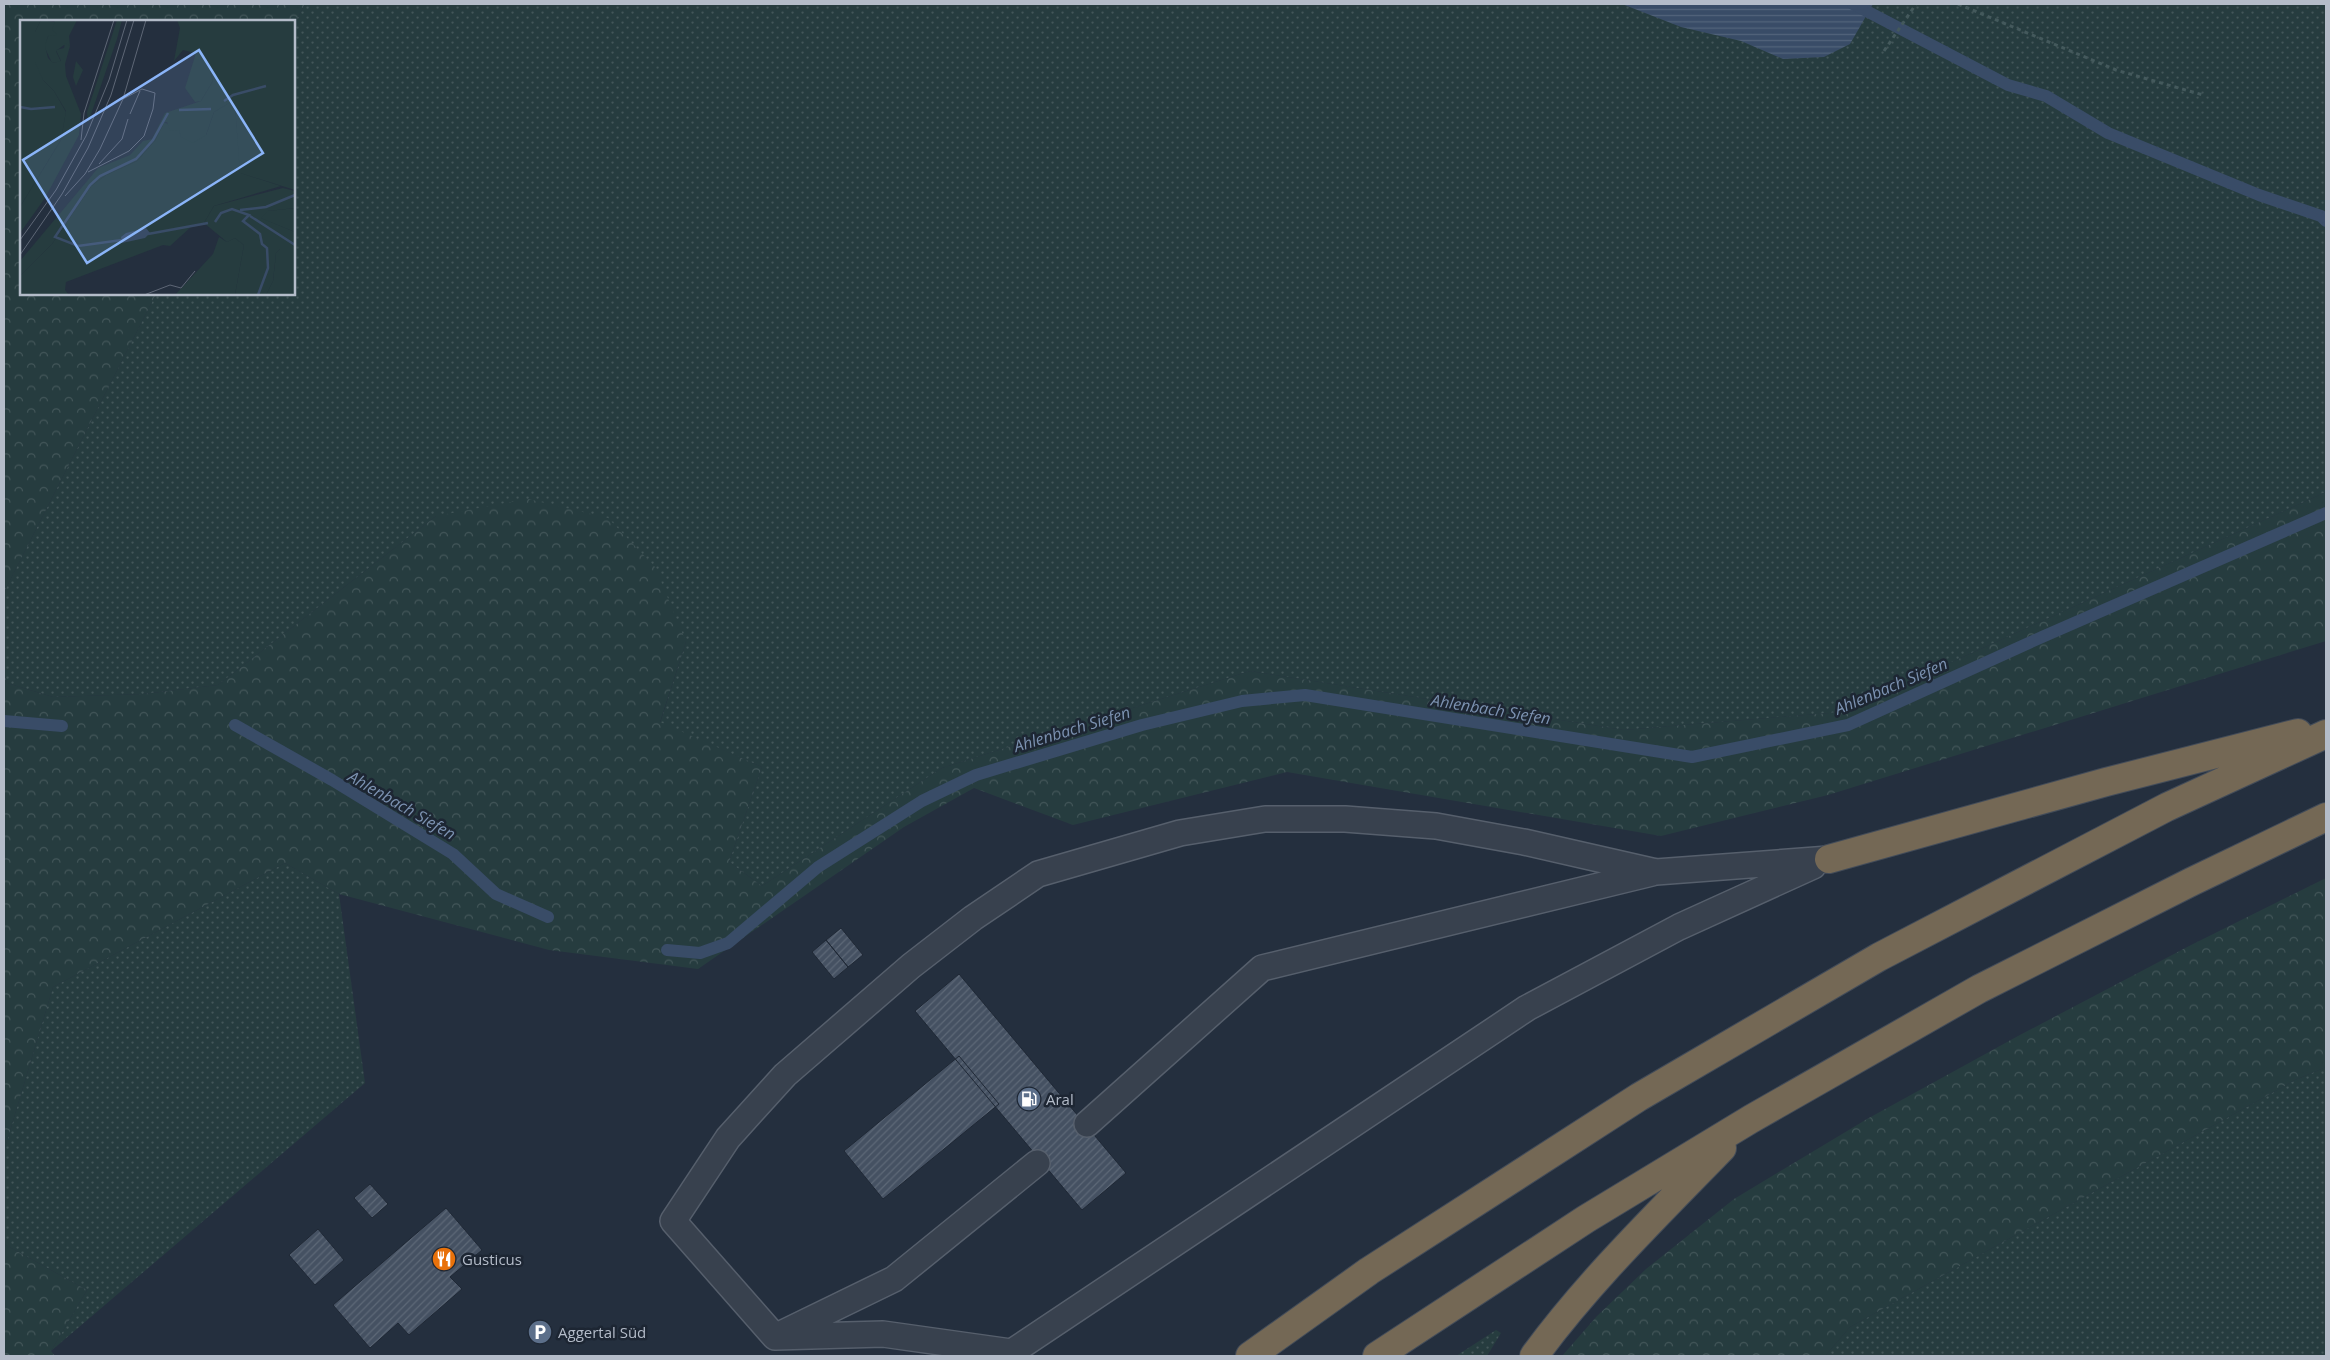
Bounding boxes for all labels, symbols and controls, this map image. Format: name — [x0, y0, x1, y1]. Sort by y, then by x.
inset map — [20, 20, 295, 295]
water label: Ahlenbach Siefen — [1830, 652, 1951, 720]
water label: Ahlenbach Siefen — [1429, 689, 1552, 729]
water label: Ahlenbach Siefen — [1010, 701, 1133, 757]
water label: Ahlenbach Siefen — [343, 765, 460, 845]
fuel station icon: Aral — [1016, 1086, 1042, 1112]
place label: Aral — [1046, 1089, 1074, 1109]
restaurant icon: Gusticus — [431, 1246, 457, 1272]
place label: Gusticus — [462, 1249, 522, 1269]
parking icon: Aggertal Süd — [527, 1319, 553, 1345]
place label: Aggertal Süd — [558, 1322, 646, 1342]

